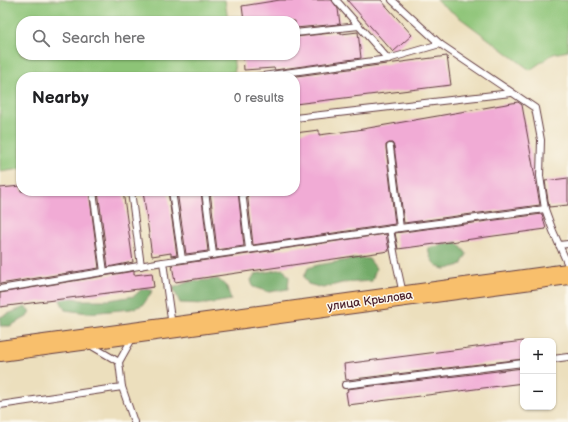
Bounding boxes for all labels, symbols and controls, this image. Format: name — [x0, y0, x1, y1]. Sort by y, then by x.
search box — [16, 16, 300, 60]
icon: search — [30, 27, 52, 49]
text: Search here — [62, 29, 145, 48]
text: Nearby — [32, 88, 89, 108]
text: 0 results — [234, 90, 284, 106]
street label: улица Крылова — [326, 288, 414, 314]
map controls — [520, 338, 556, 410]
button: + — [520, 338, 556, 374]
button: − — [520, 374, 556, 410]

